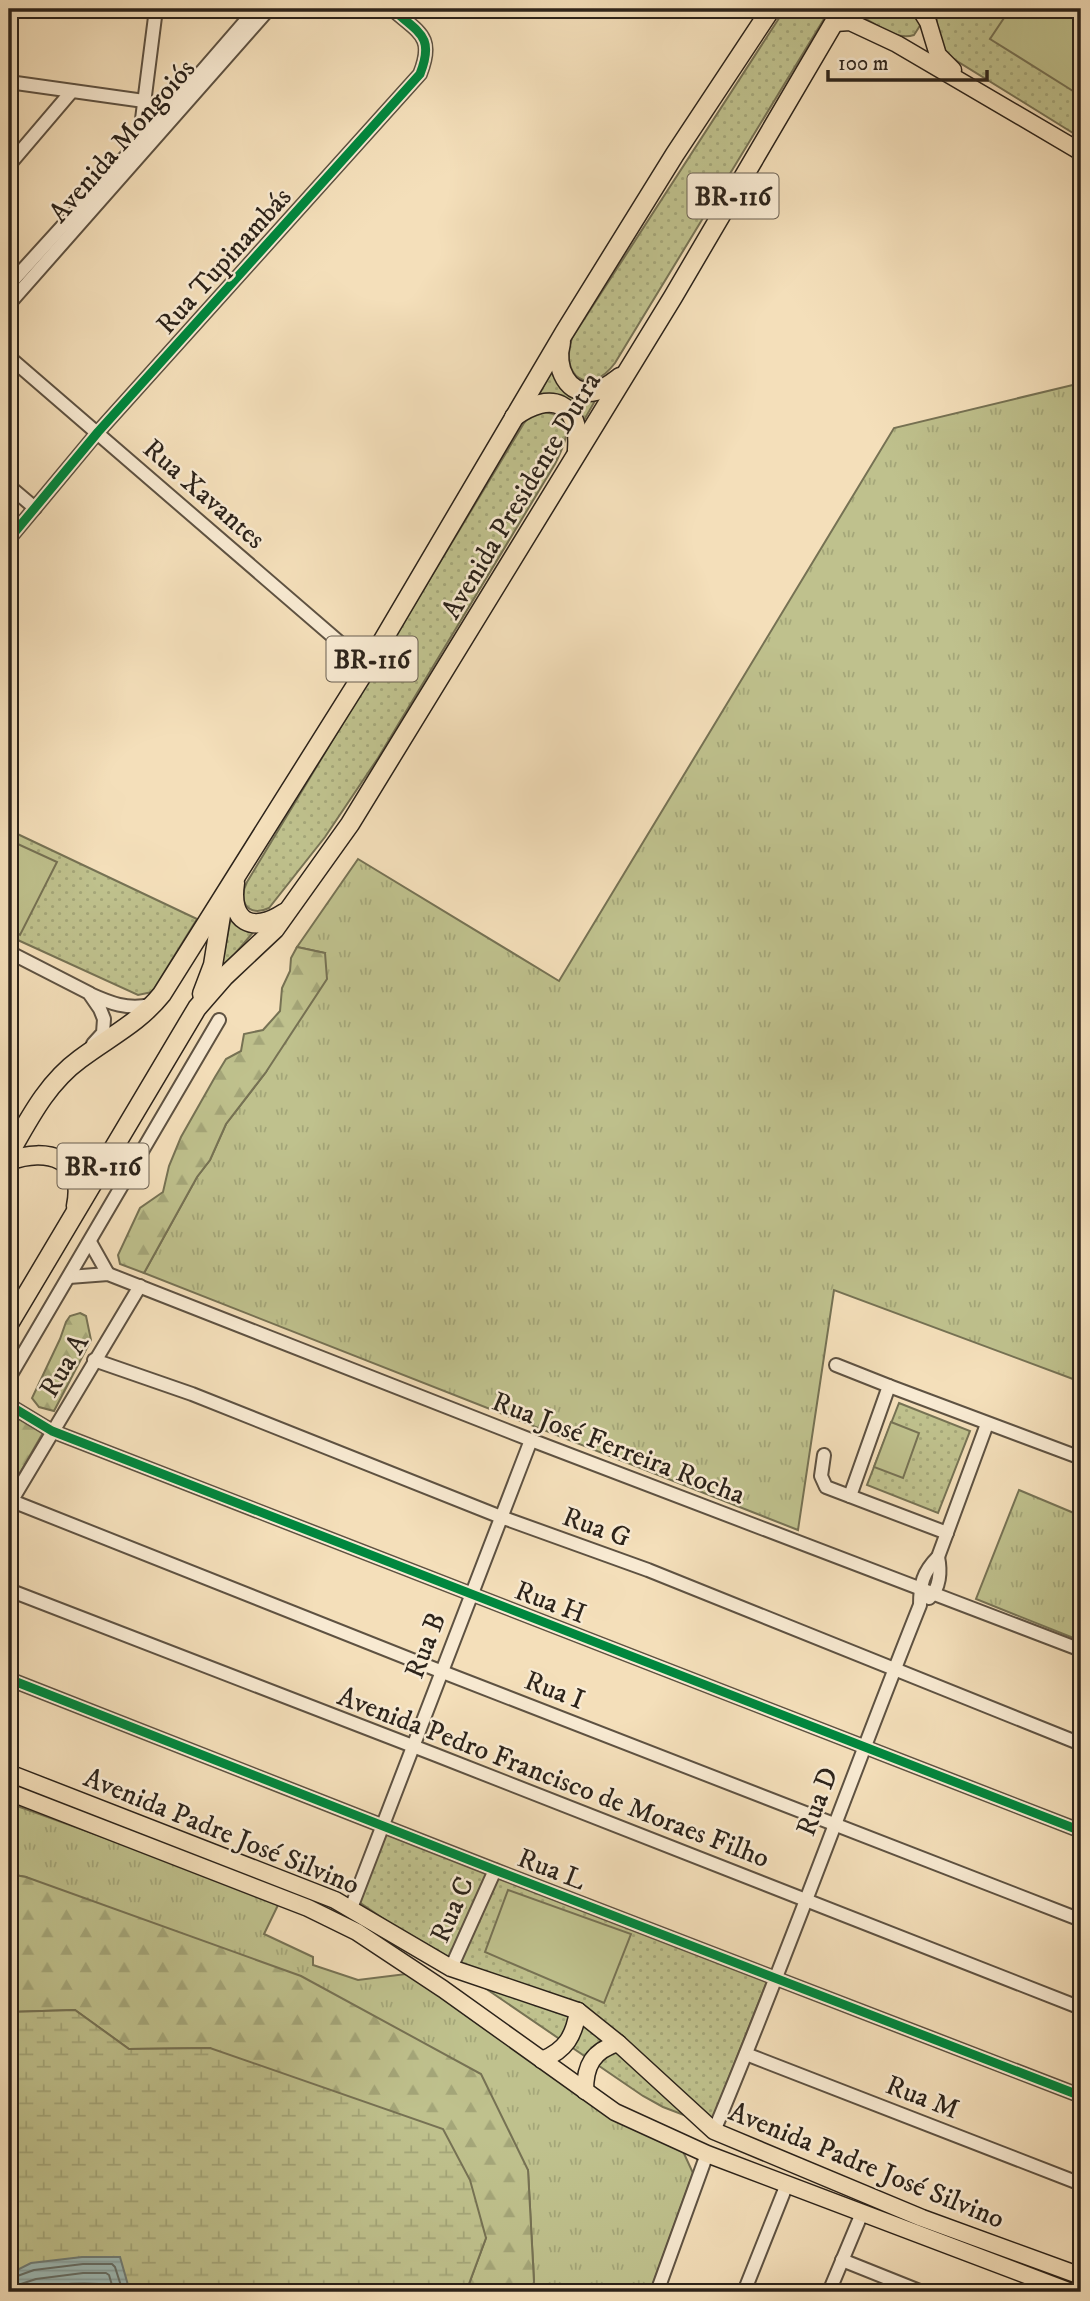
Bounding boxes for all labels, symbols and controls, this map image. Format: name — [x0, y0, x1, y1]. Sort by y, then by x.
scale bar — [828, 38, 987, 82]
text: 100 m — [838, 51, 889, 77]
street label: Avenida Mongoiós — [41, 52, 203, 230]
road number: BR-116 — [688, 174, 778, 218]
street label: Rua Tupinambás — [149, 180, 299, 342]
street label: Avenida Presidente Dutra — [434, 366, 609, 626]
street label: Rua Xavantes — [136, 431, 272, 557]
road number: BR-116 — [326, 636, 418, 681]
road number: BR-116 — [57, 1144, 148, 1189]
street label: Rua A — [32, 1327, 97, 1404]
street label: Rua José Ferreira Rocha — [487, 1384, 750, 1513]
street label: Rua G — [558, 1499, 635, 1556]
street label: Rua H — [510, 1573, 591, 1632]
street label: Rua B — [397, 1608, 454, 1683]
street label: Rua I — [519, 1663, 589, 1718]
street label: Avenida Pedro Francisco de Moraes Filho — [333, 1679, 774, 1876]
street label: Avenida Padre José Silvino — [79, 1760, 364, 1903]
street label: Rua D — [788, 1762, 846, 1841]
street label: Rua L — [512, 1840, 591, 1898]
street label: Rua C — [422, 1871, 482, 1948]
street label: Rua M — [881, 2068, 964, 2127]
street label: Avenida Padre José Silvino — [724, 2094, 1009, 2237]

